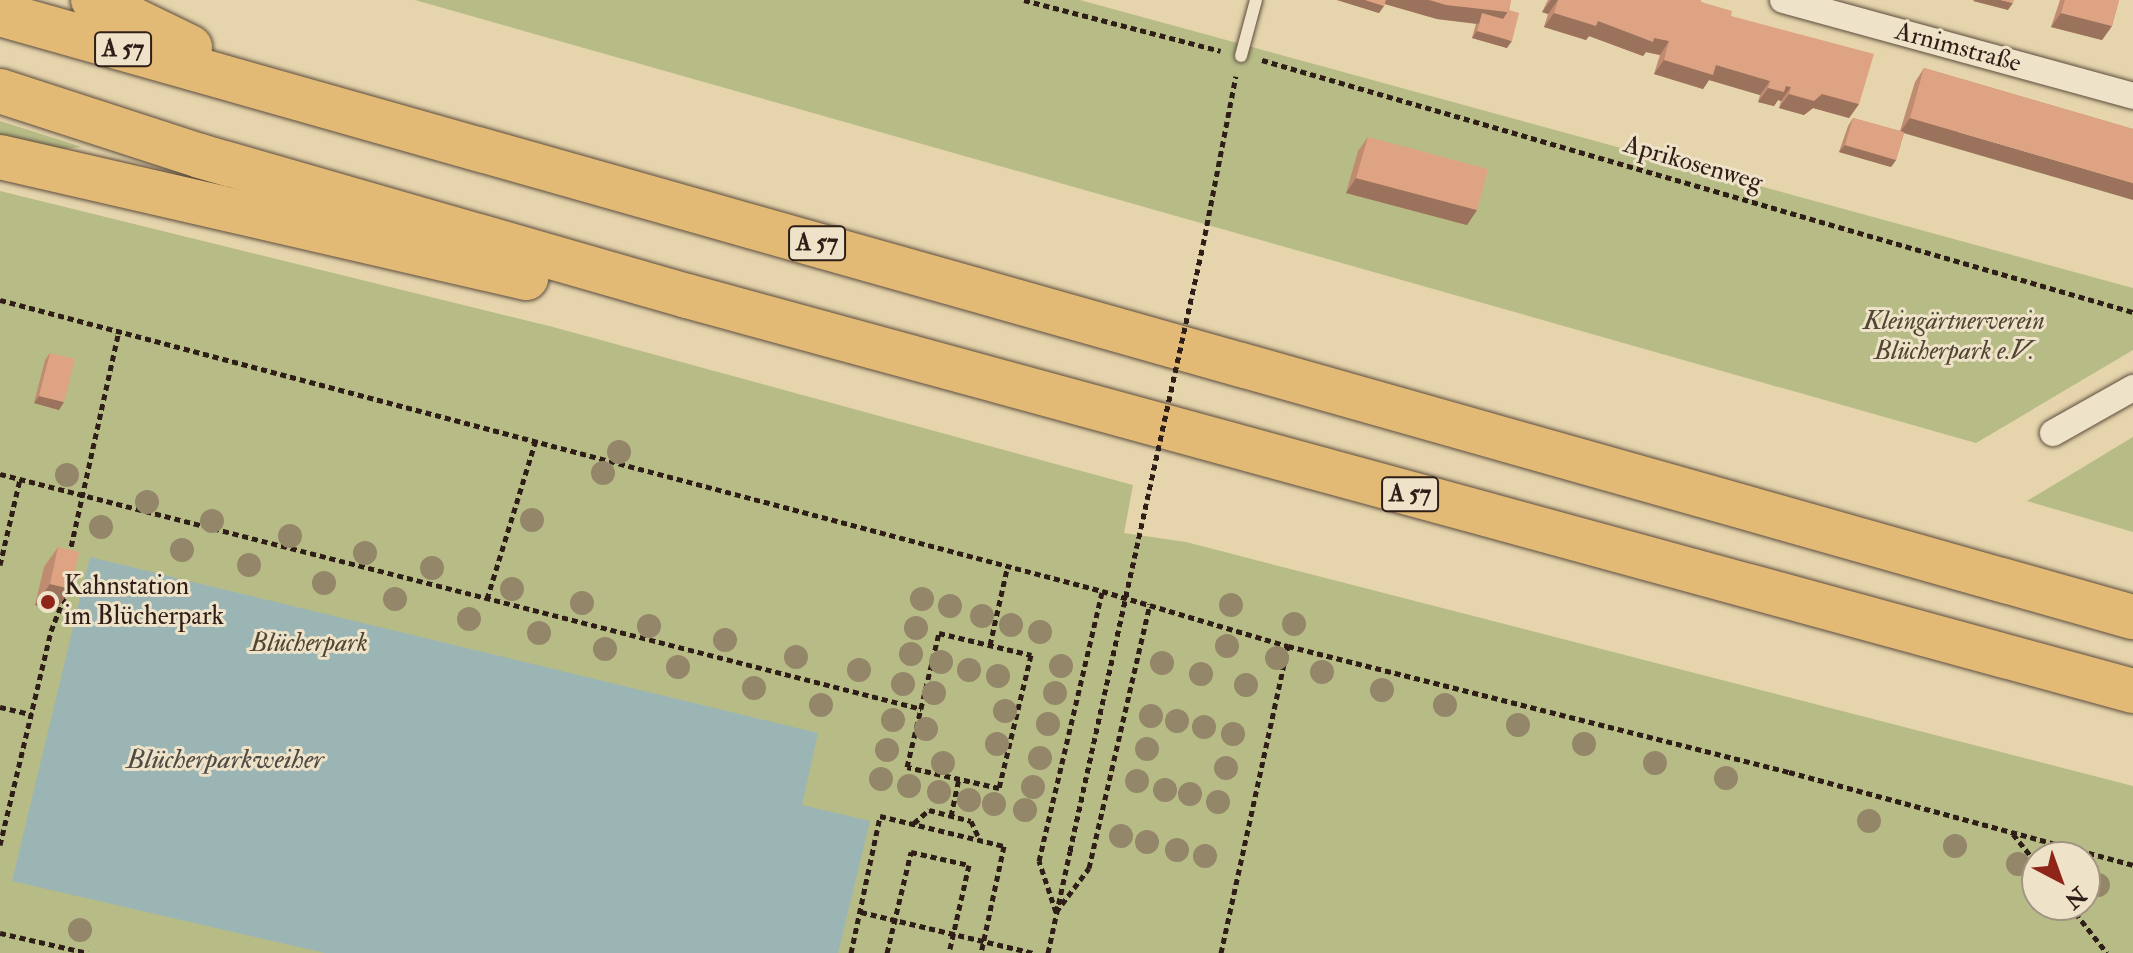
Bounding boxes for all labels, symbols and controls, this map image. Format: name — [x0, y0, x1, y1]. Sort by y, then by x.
street label: Arnimstraße — [1892, 16, 2024, 80]
road number: A 57 — [93, 29, 153, 69]
street label: Aprikosenweg — [1620, 129, 1766, 199]
road number: A 57 — [787, 223, 847, 263]
park label: Kleingärtnerverein Blücherpark e.V. — [1863, 306, 2045, 368]
road number: A 57 — [1380, 474, 1440, 514]
place label: Kahnstation im Blücherpark — [64, 571, 224, 632]
marker: Kahnstation im Blücherpark — [39, 593, 57, 611]
park label: Blücherpark — [250, 628, 368, 660]
water label: Blücherparkweiher — [126, 743, 324, 777]
north arrow — [2021, 841, 2101, 921]
text: N — [2059, 881, 2092, 915]

